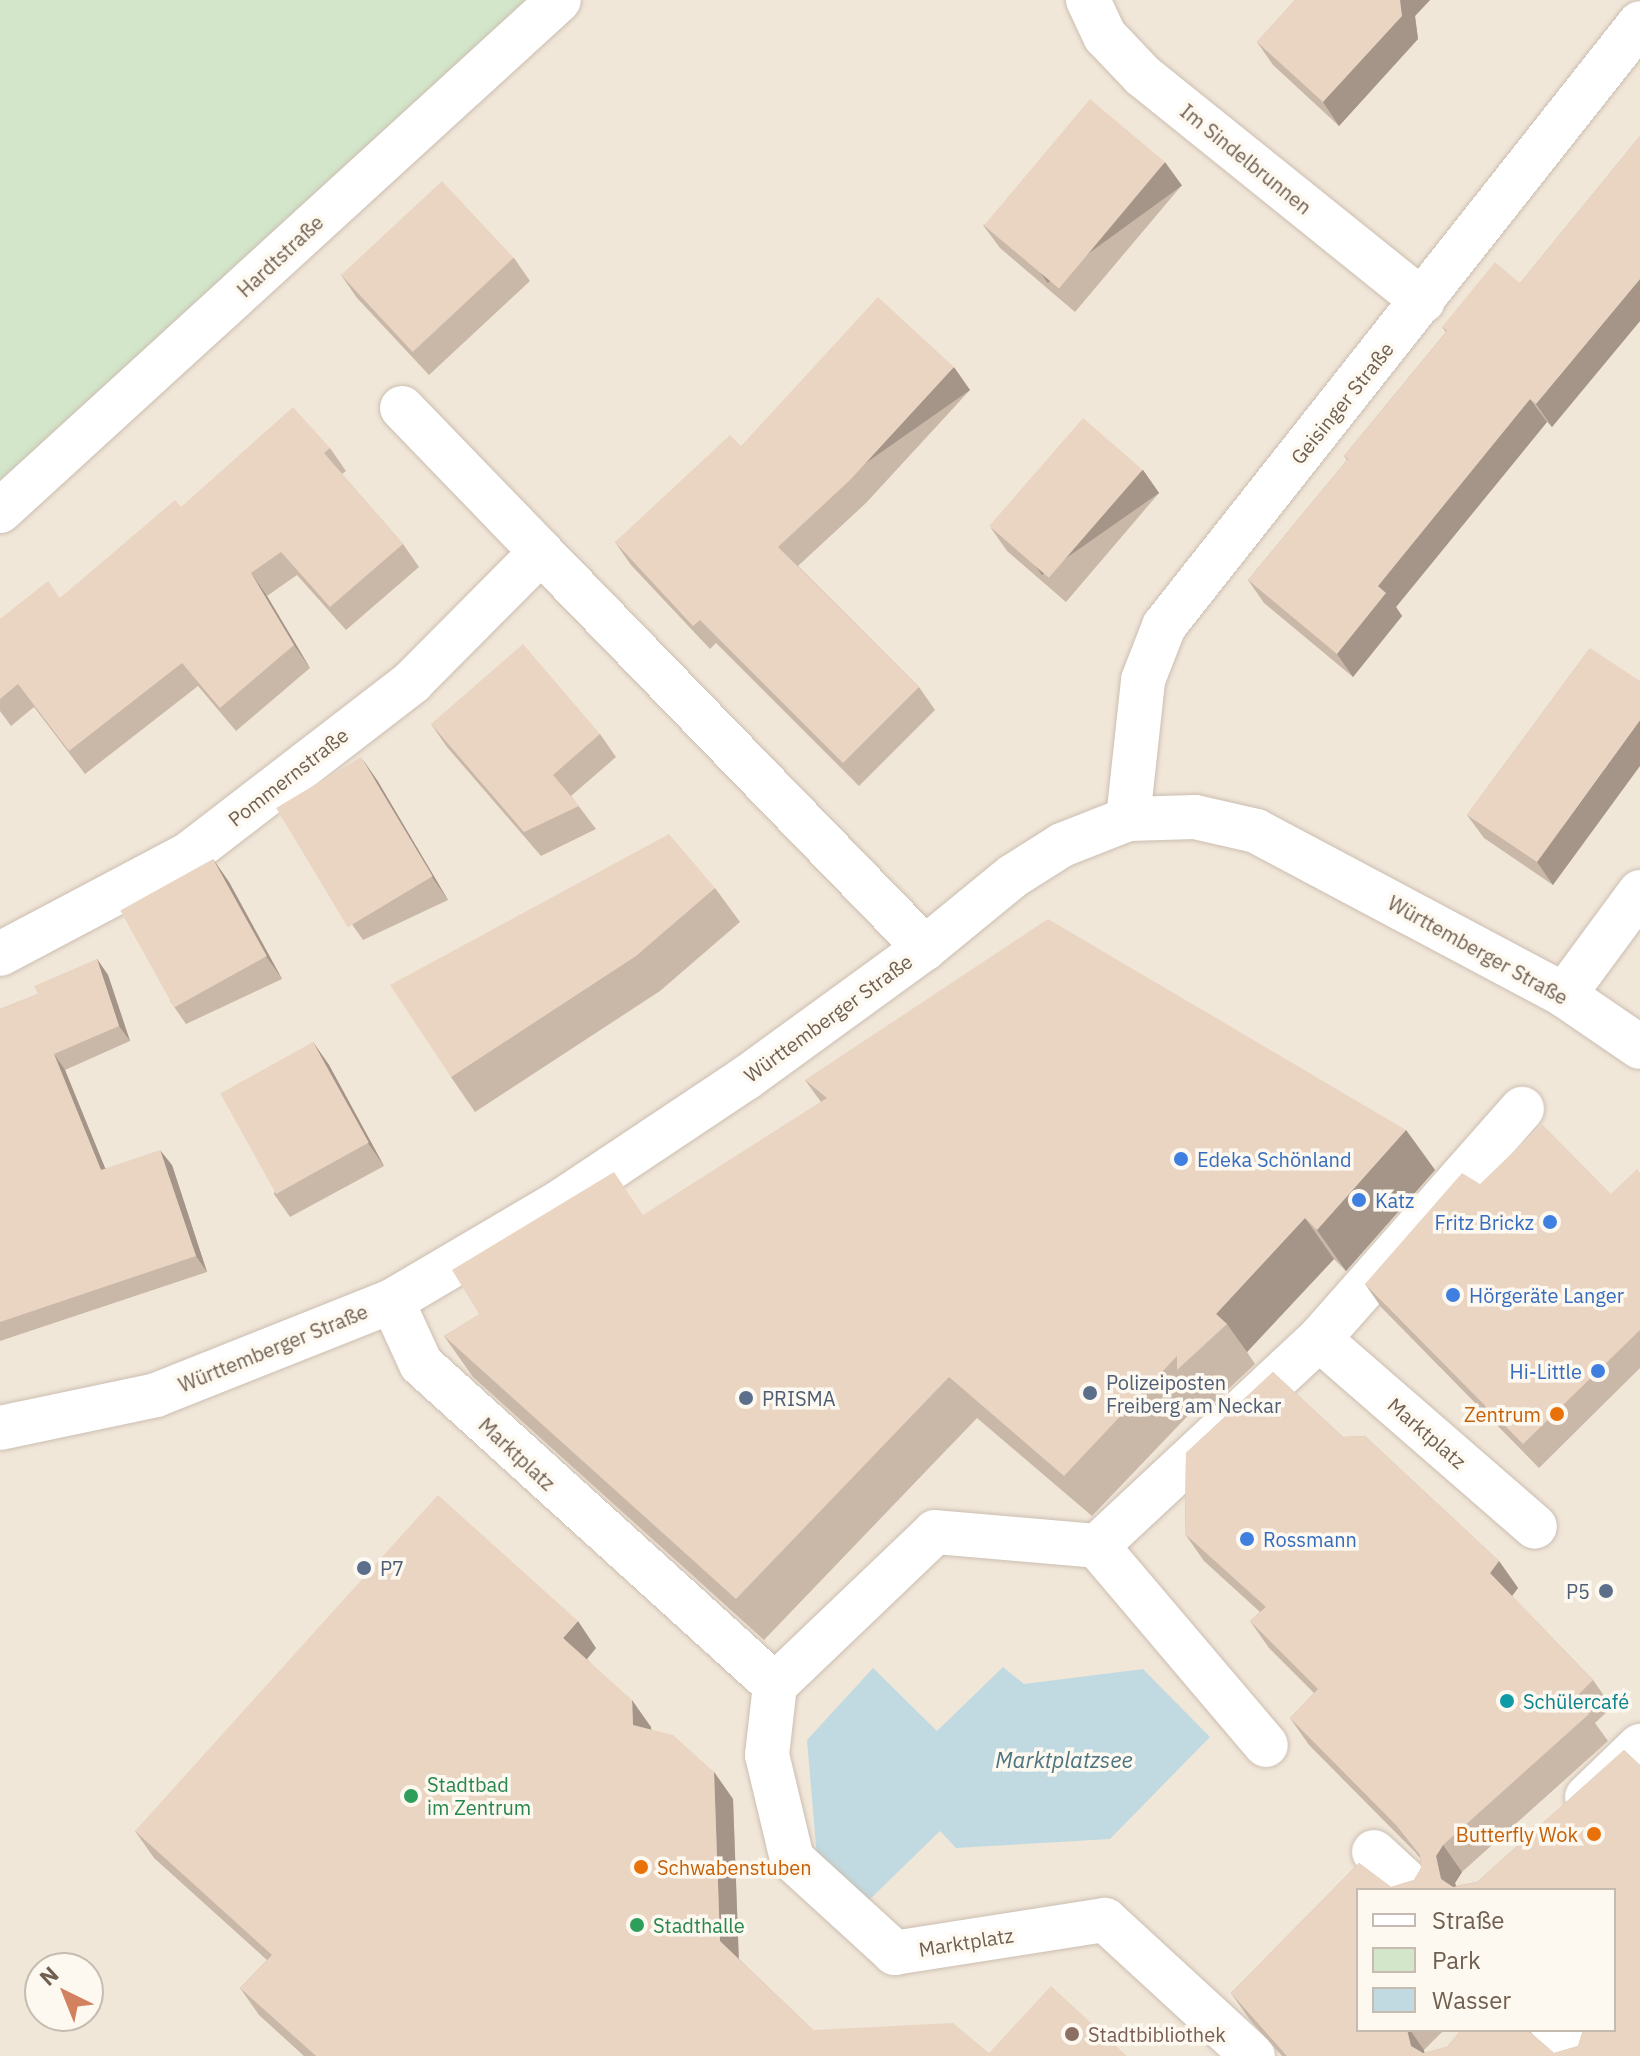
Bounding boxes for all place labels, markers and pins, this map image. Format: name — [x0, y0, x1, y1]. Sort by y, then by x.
place label: Edeka Schönland — [1197, 1147, 1352, 1171]
marker: Edeka Schönland — [1172, 1150, 1190, 1168]
place label: Katz — [1375, 1188, 1414, 1212]
marker: Katz — [1350, 1191, 1368, 1209]
place label: Fritz Brickz — [1435, 1210, 1534, 1234]
marker: Fritz Brickz — [1541, 1213, 1559, 1231]
place label: Hörgeräte Langer — [1469, 1283, 1624, 1307]
marker: Hörgeräte Langer — [1444, 1286, 1462, 1304]
place label: Hi-Little — [1510, 1359, 1582, 1383]
marker: Hi-Little — [1589, 1362, 1607, 1380]
place label: Polizeiposten Freiberg am Neckar — [1106, 1370, 1281, 1417]
marker: Polizeiposten Freiberg am Neckar — [1081, 1384, 1099, 1402]
place label: PRISMA — [762, 1386, 836, 1410]
marker: PRISMA — [737, 1389, 755, 1407]
place label: Zentrum — [1464, 1402, 1541, 1426]
marker: Zentrum — [1548, 1405, 1566, 1423]
place label: Rossmann — [1263, 1527, 1357, 1551]
marker: Rossmann — [1238, 1530, 1256, 1548]
place label: P7 — [380, 1556, 404, 1580]
marker: P7 — [355, 1559, 373, 1577]
place label: P5 — [1566, 1579, 1590, 1603]
marker: P5 — [1597, 1582, 1615, 1600]
place label: Schülercafé — [1523, 1689, 1629, 1713]
marker: Schülercafé — [1498, 1692, 1516, 1710]
place label: Stadtbad im Zentrum — [427, 1772, 531, 1819]
marker: Stadtbad im Zentrum — [402, 1787, 420, 1805]
place label: Butterfly Wok — [1456, 1822, 1578, 1846]
marker: Butterfly Wok — [1585, 1825, 1603, 1843]
place label: Schwabenstuben — [657, 1855, 812, 1879]
marker: Schwabenstuben — [632, 1858, 650, 1876]
place label: Stadthalle — [653, 1913, 745, 1937]
marker: Stadthalle — [628, 1916, 646, 1934]
place label: Stadtbibliothek — [1088, 2022, 1226, 2046]
marker: Stadtbibliothek — [1063, 2025, 1081, 2043]

